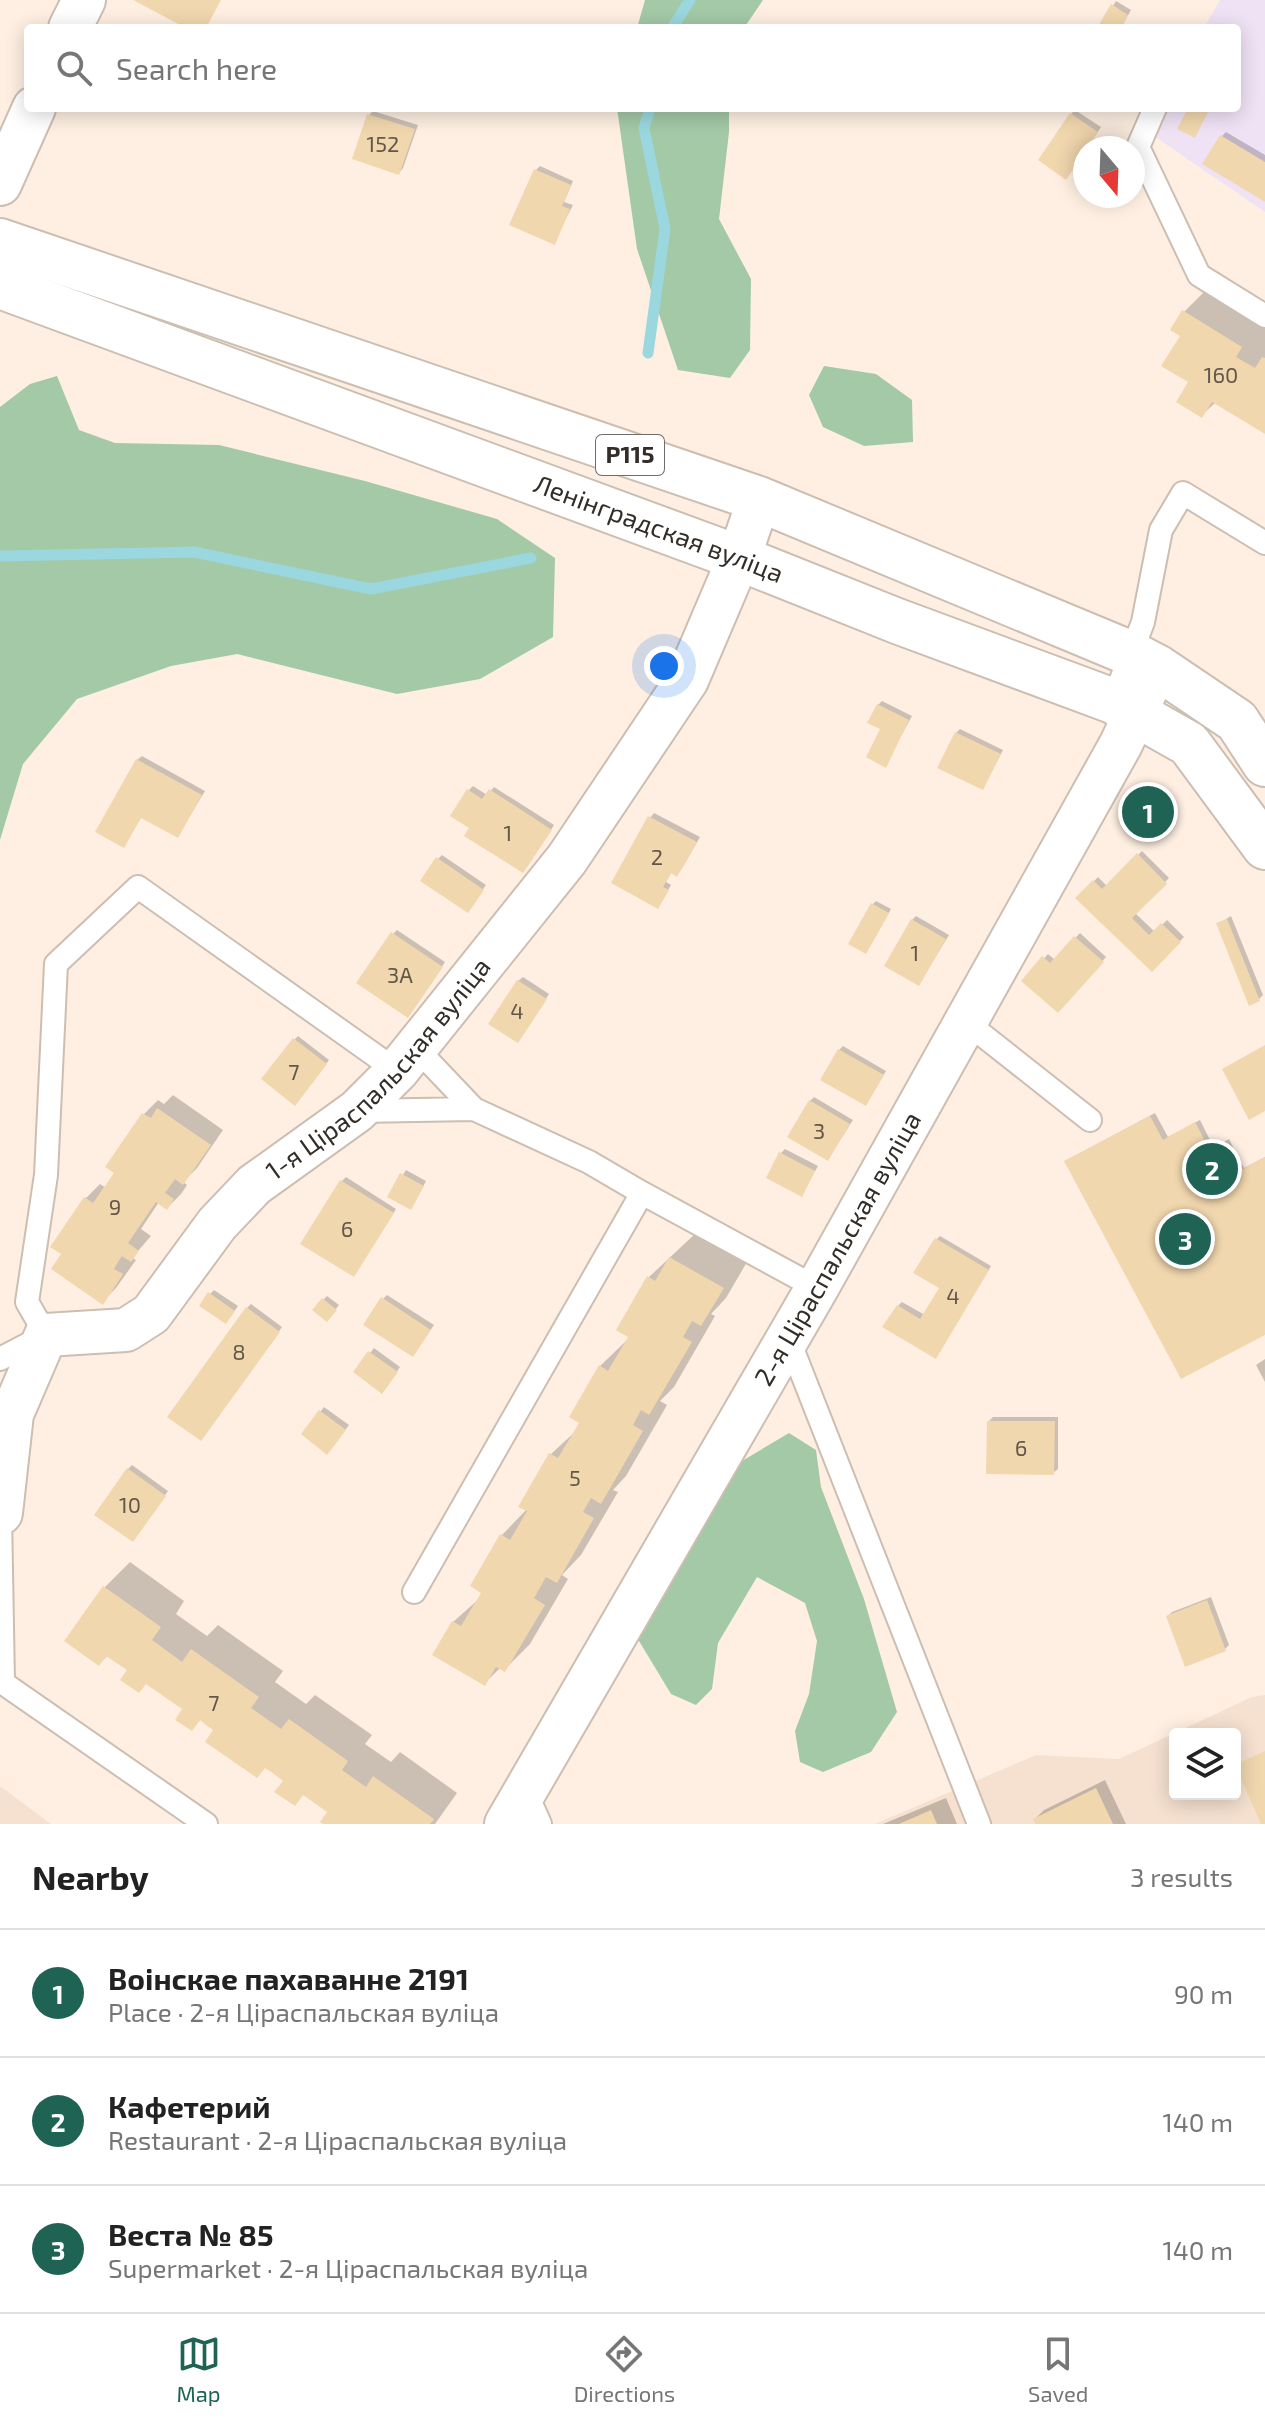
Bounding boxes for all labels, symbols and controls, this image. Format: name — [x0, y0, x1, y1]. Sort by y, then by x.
search box — [24, 24, 1241, 112]
icon: search — [52, 46, 96, 90]
text: Search here — [116, 50, 277, 86]
house number: 152 — [367, 130, 399, 156]
north arrow — [1073, 136, 1145, 208]
house number: 160 — [1204, 361, 1238, 387]
road number: Р115 — [596, 435, 664, 475]
street label: Ленінградская вуліца — [530, 467, 788, 588]
your location — [644, 646, 684, 686]
pin: 1 — [1122, 782, 1174, 842]
house number: 1 — [504, 819, 512, 845]
house number: 2 — [651, 843, 663, 869]
house number: 1 — [911, 939, 919, 965]
street label: 1-я Ціраспальская вуліца — [259, 951, 496, 1186]
house number: 3А — [387, 961, 413, 987]
house number: 4 — [510, 997, 524, 1023]
house number: 7 — [288, 1058, 300, 1084]
street label: 2-я Ціраспальская вуліца — [747, 1106, 926, 1391]
house number: 3 — [813, 1117, 825, 1143]
pin: 2 — [1186, 1139, 1238, 1199]
house number: 9 — [109, 1193, 121, 1219]
pin: 3 — [1159, 1209, 1211, 1269]
house number: 6 — [341, 1215, 353, 1241]
house number: 4 — [946, 1282, 960, 1308]
house number: 8 — [232, 1338, 246, 1364]
house number: 6 — [1015, 1434, 1027, 1460]
house number: 5 — [569, 1464, 581, 1490]
house number: 10 — [119, 1491, 141, 1517]
house number: 7 — [208, 1689, 220, 1715]
map controls — [1169, 1728, 1241, 1800]
button: layers — [1169, 1728, 1241, 1800]
text: Nearby — [32, 1856, 149, 1897]
text: 3 results — [1130, 1861, 1233, 1892]
text: Воінскае пахаванне 2191 — [108, 1960, 469, 1996]
text: 1 — [52, 1978, 64, 2009]
text: 90 m — [1174, 1978, 1233, 2009]
text: Place · 2-я Ціраспальская вуліца — [108, 1996, 499, 2027]
text: Кафетерий — [108, 2088, 271, 2124]
text: 2 — [50, 2106, 66, 2137]
text: 140 m — [1162, 2106, 1233, 2137]
text: Restaurant · 2-я Ціраспальская вуліца — [108, 2124, 567, 2155]
text: Веста № 85 — [108, 2216, 274, 2252]
text: 3 — [51, 2234, 65, 2265]
text: 140 m — [1162, 2234, 1233, 2265]
text: Supermarket · 2-я Ціраспальская вуліца — [108, 2252, 588, 2283]
tab: Map — [177, 2332, 221, 2406]
tab: Directions — [574, 2332, 675, 2406]
tab: Saved — [1028, 2332, 1088, 2406]

